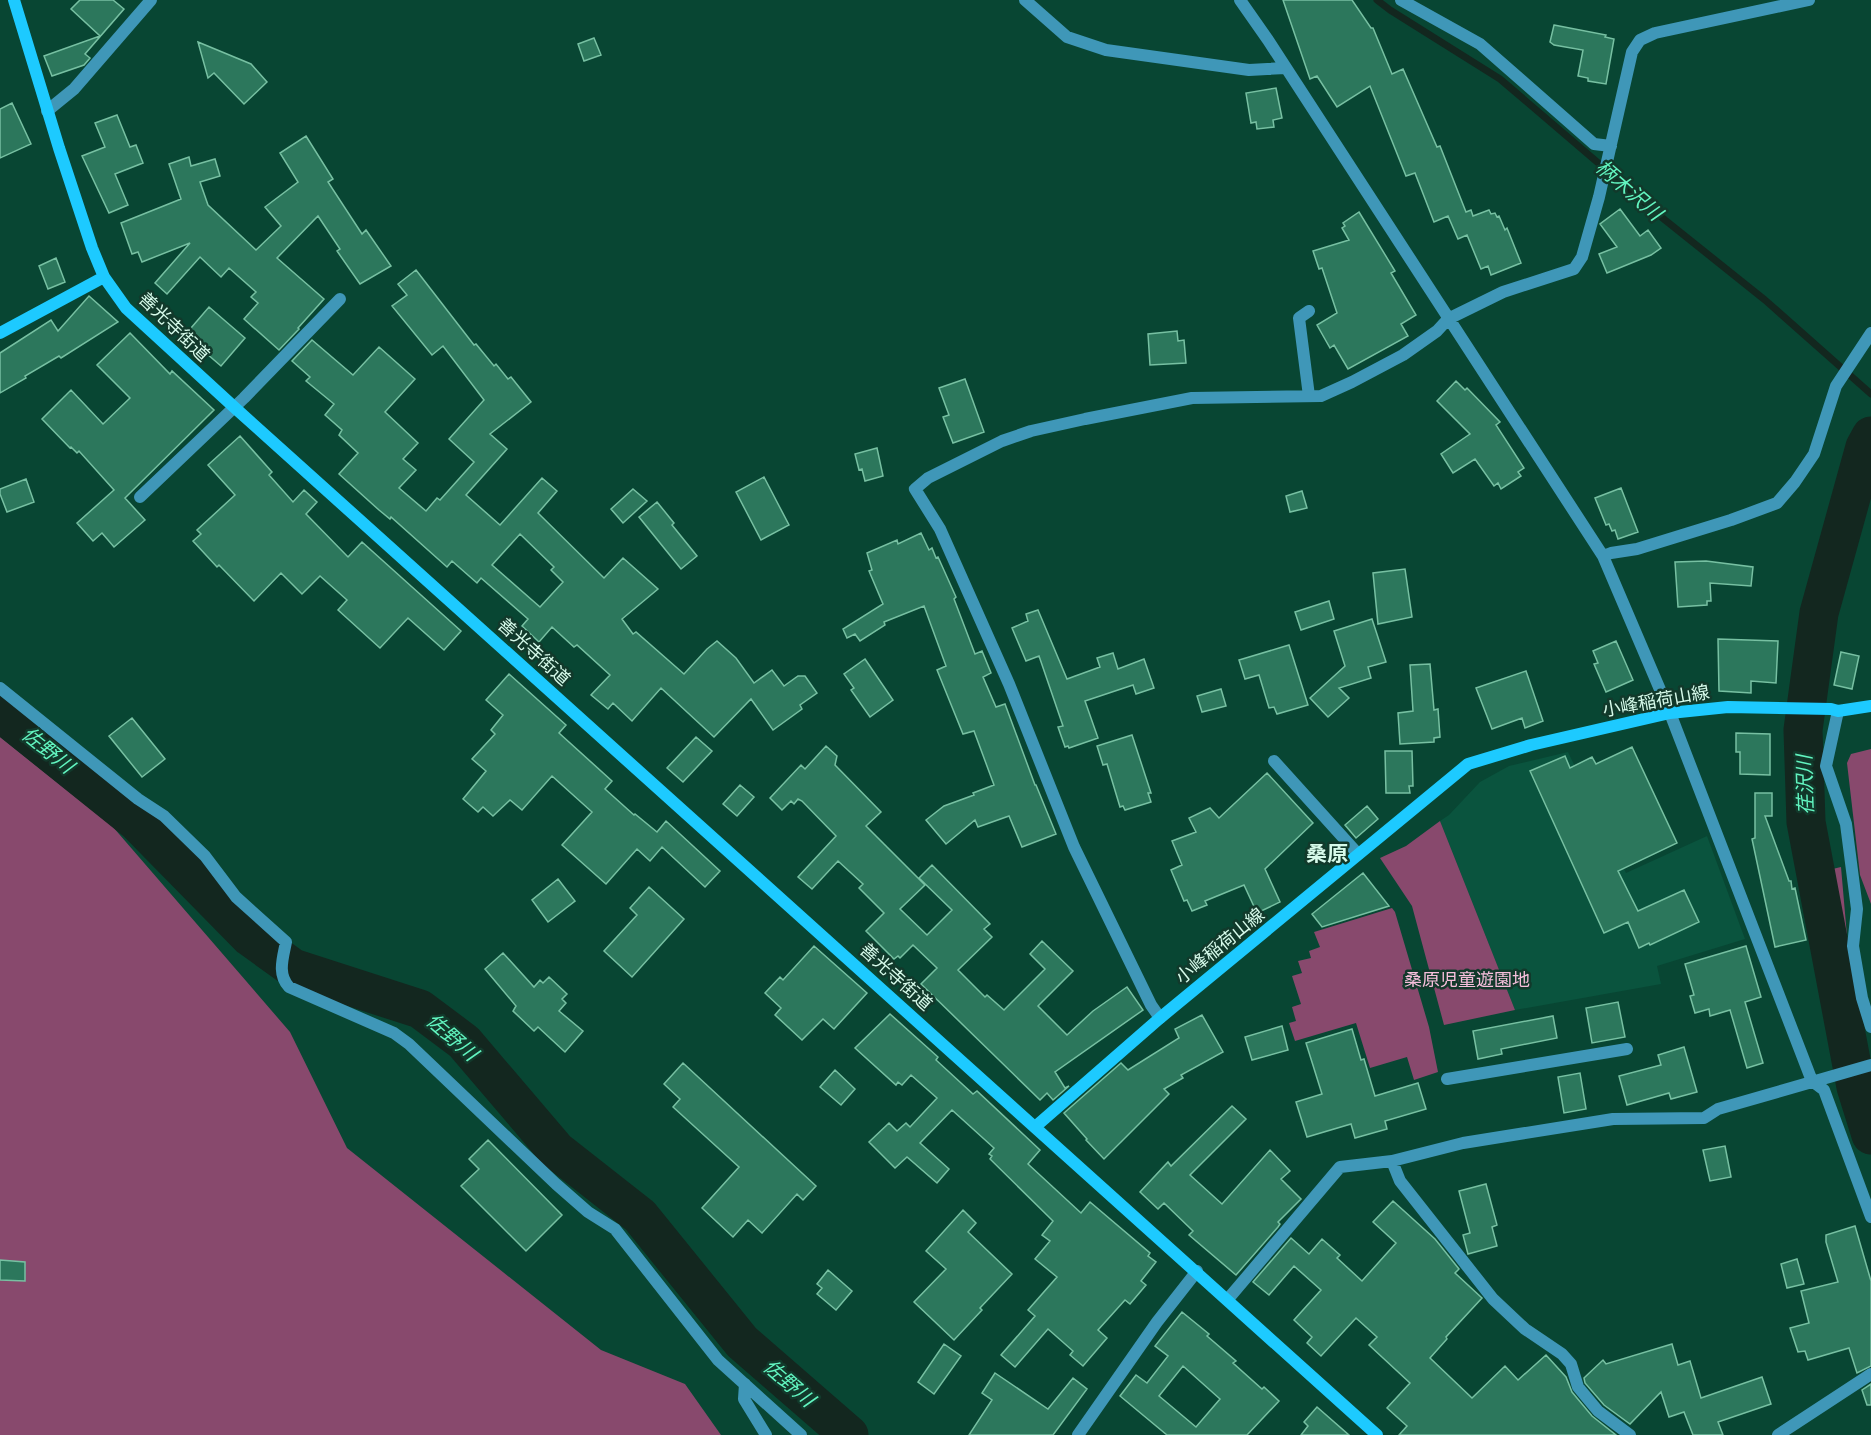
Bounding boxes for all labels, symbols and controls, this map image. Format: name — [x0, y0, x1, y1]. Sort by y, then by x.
water label: 柄木沢川 — [1591, 155, 1669, 227]
street label: 善光寺街道 — [134, 288, 214, 366]
street label: 善光寺街道 — [493, 614, 575, 690]
street label: 小峰稲荷山線 — [1601, 681, 1711, 721]
water label: 佐野川 — [17, 722, 80, 779]
water label: 荏沢川 — [1792, 753, 1818, 815]
district label: 桑原 — [1306, 841, 1348, 867]
street label: 小峰稲荷山線 — [1171, 903, 1269, 989]
street label: 善光寺街道 — [855, 939, 937, 1015]
park label: 桑原児童遊園地 — [1404, 969, 1530, 991]
water label: 佐野川 — [421, 1008, 484, 1067]
water label: 佐野川 — [758, 1354, 821, 1413]

